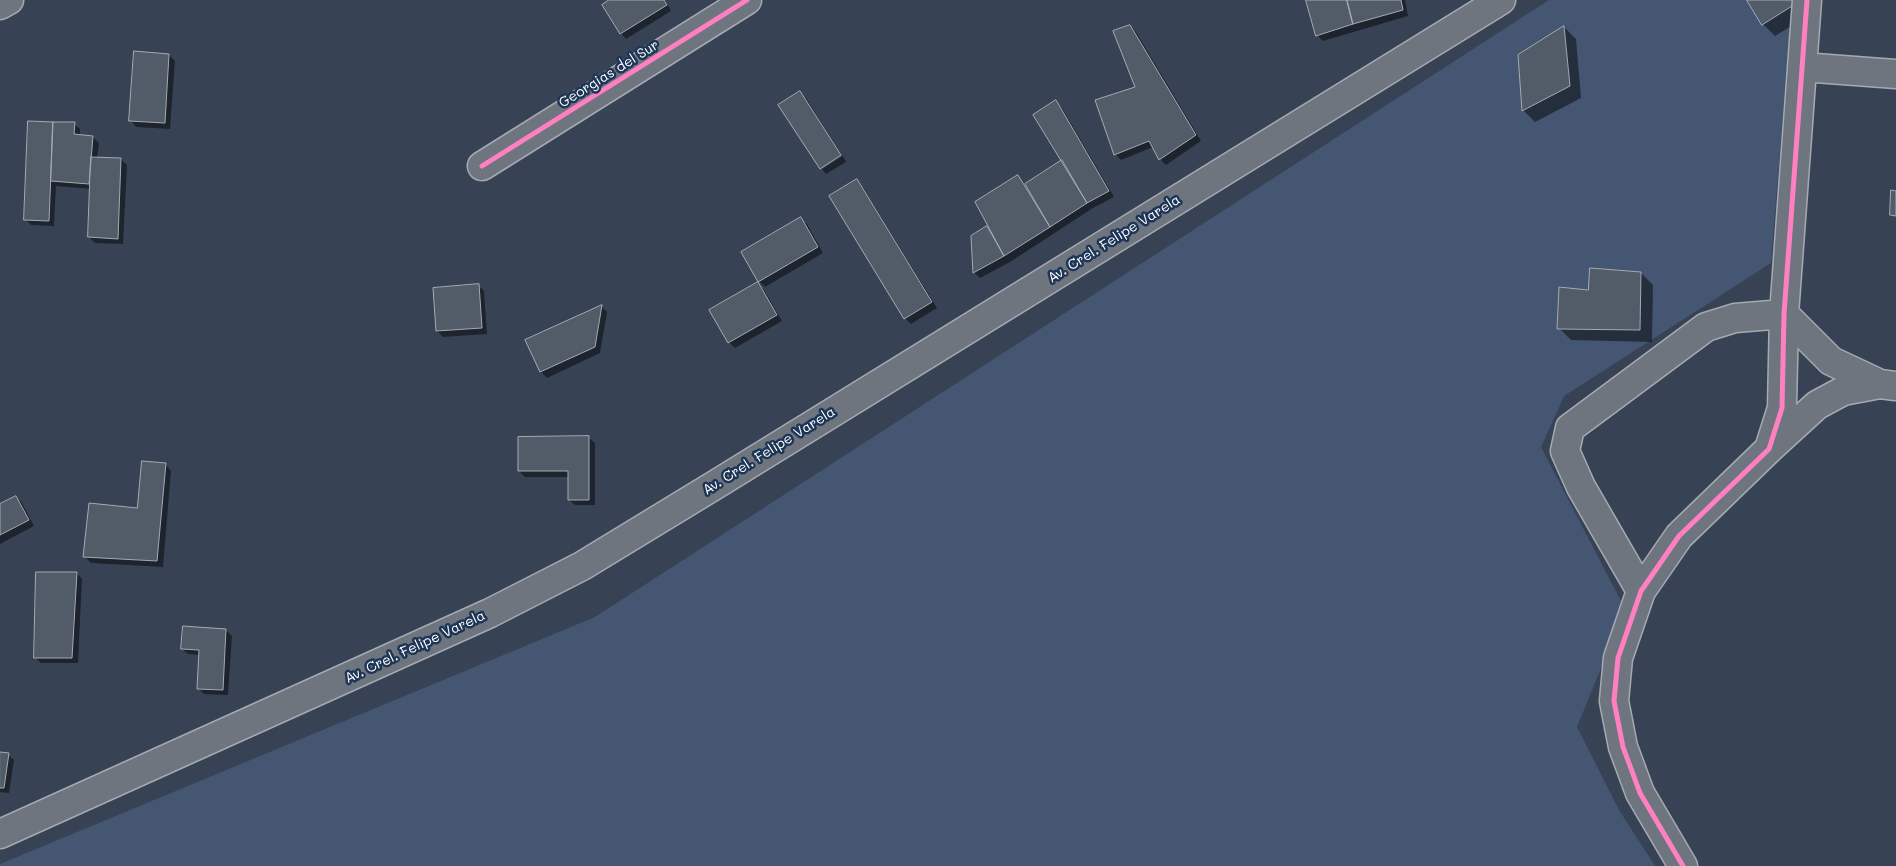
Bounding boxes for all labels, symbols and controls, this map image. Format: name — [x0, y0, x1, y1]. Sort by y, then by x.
street label: Georgias del Sur — [556, 36, 662, 112]
street label: Av. Crel. Felipe Varela — [1045, 191, 1183, 287]
street label: Av. Crel. Felipe Varela — [700, 403, 838, 499]
street label: Av. Crel. Felipe Varela — [342, 607, 488, 687]

